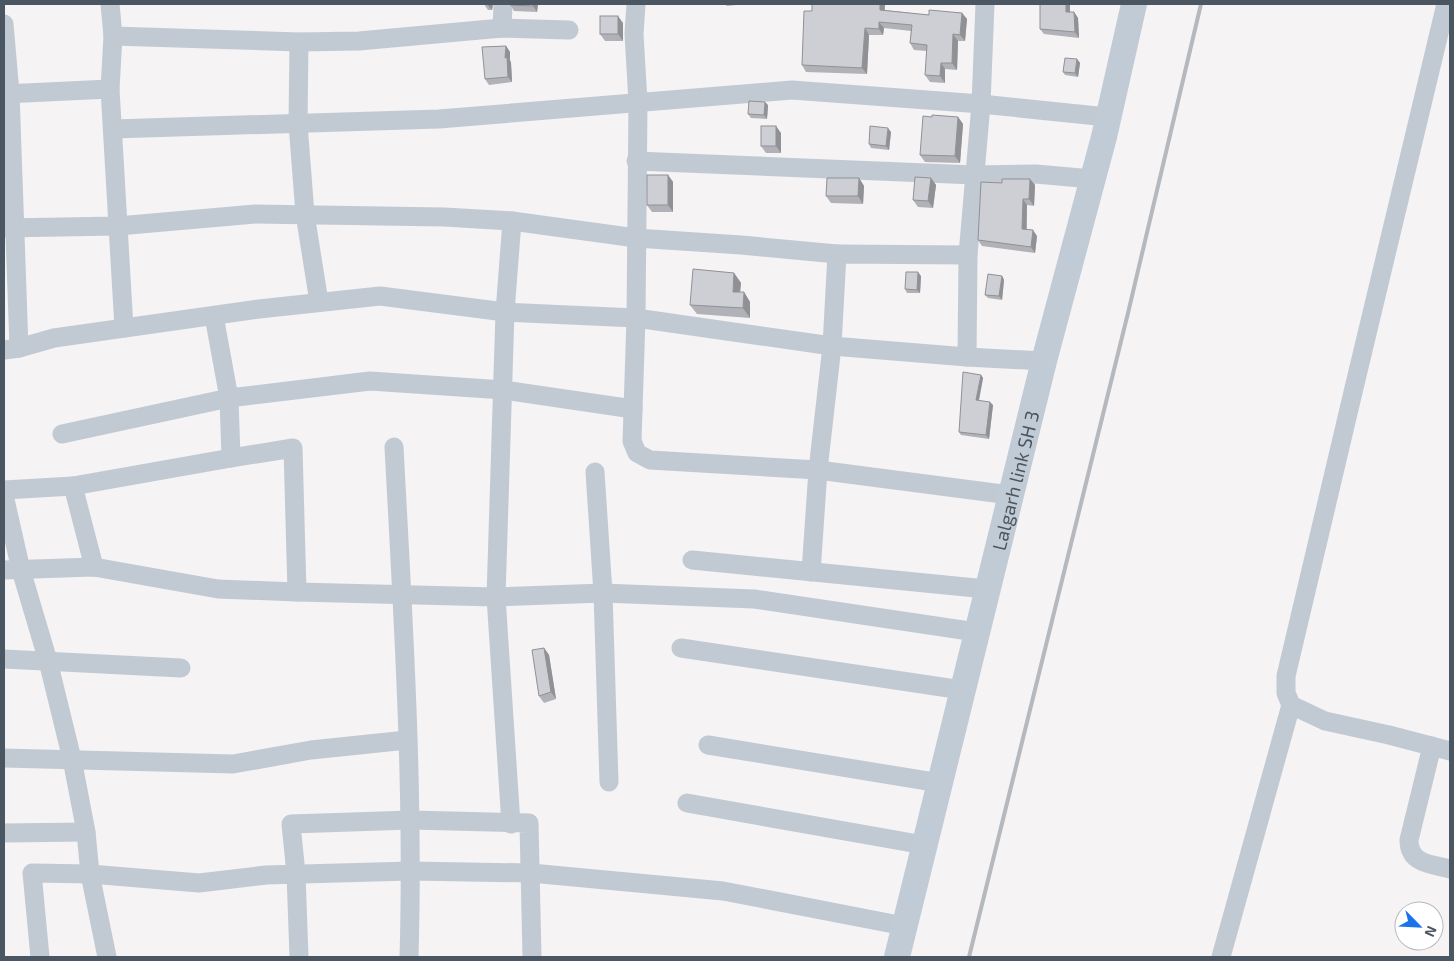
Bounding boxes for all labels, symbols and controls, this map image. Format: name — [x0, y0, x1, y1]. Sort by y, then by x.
street label: Lalgarh link SH 3 — [986, 408, 1043, 553]
north arrow — [1394, 901, 1444, 951]
text: N — [1422, 923, 1441, 940]

